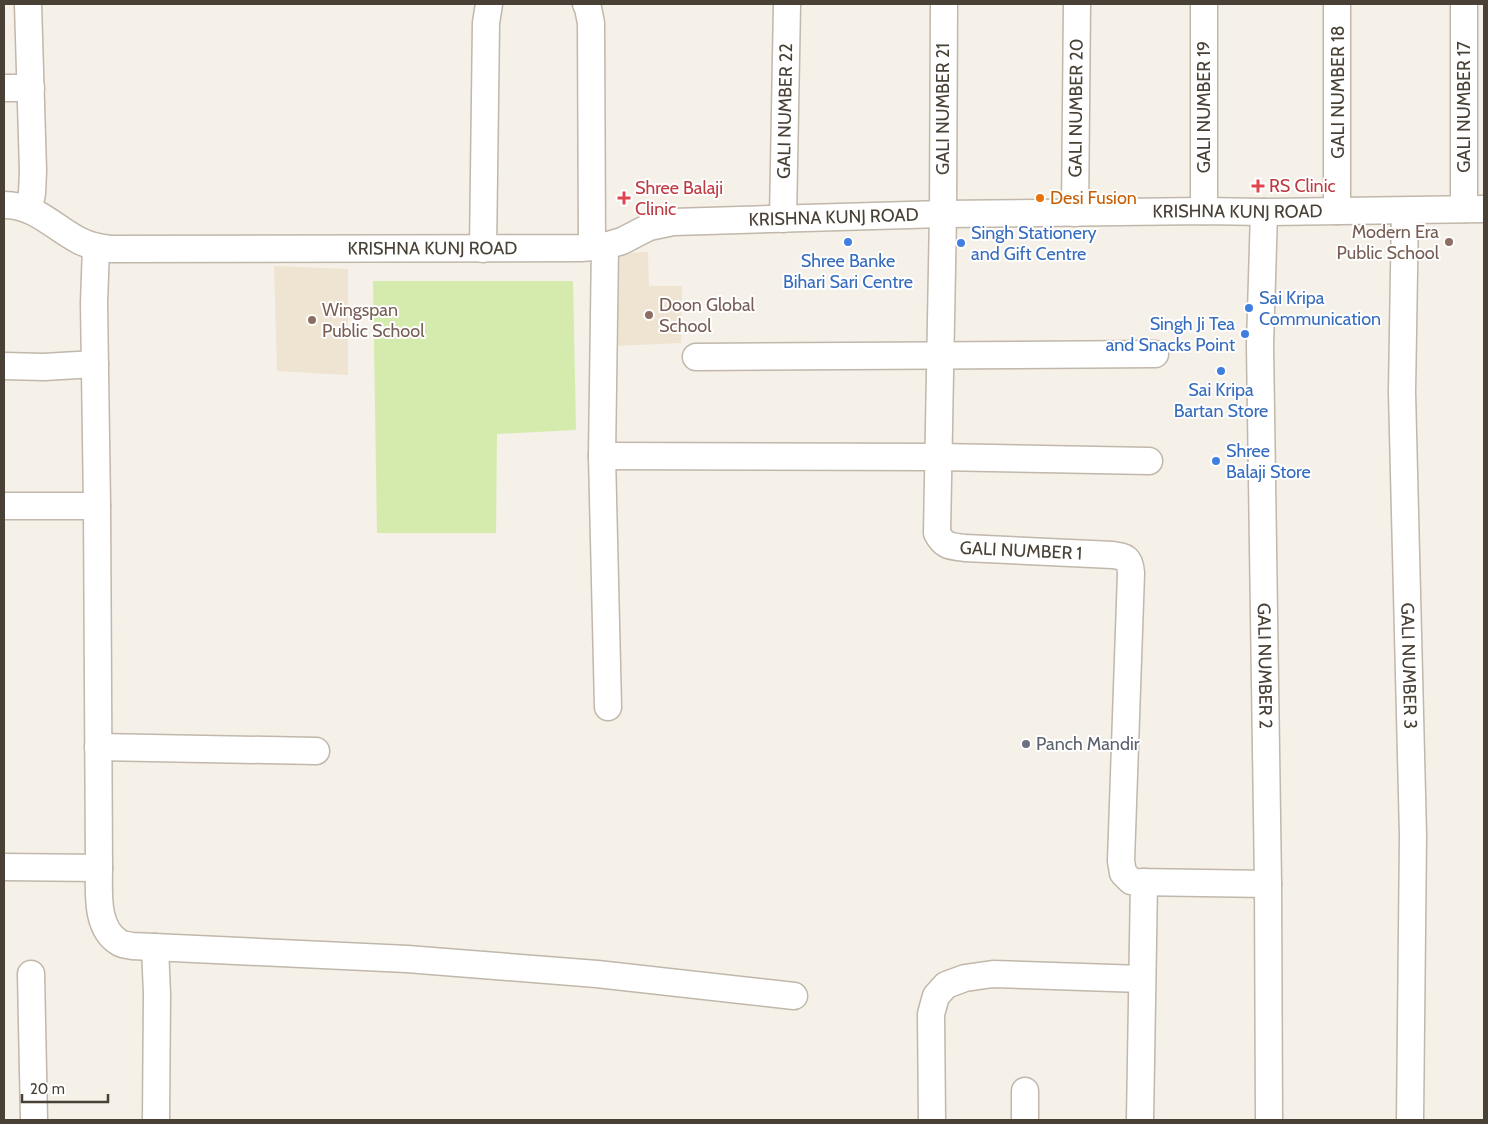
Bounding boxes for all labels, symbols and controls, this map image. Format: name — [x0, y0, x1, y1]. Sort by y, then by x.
street label: GALI NUMBER 18 — [1327, 25, 1349, 159]
street label: GALI NUMBER 20 — [1064, 39, 1088, 177]
street label: GALI NUMBER 19 — [1193, 41, 1215, 173]
street label: GALI NUMBER 17 — [1453, 41, 1475, 173]
street label: GALI NUMBER 22 — [773, 43, 797, 179]
street label: GALI NUMBER 21 — [932, 43, 954, 175]
place label: RS Clinic — [1269, 175, 1336, 197]
place label: Shree Balaji Clinic — [635, 177, 723, 220]
marker: RS Clinic — [1251, 179, 1265, 193]
place label: Desi Fusion — [1050, 187, 1137, 209]
marker: Shree Balaji Clinic — [617, 191, 631, 205]
marker: Desi Fusion — [1034, 192, 1046, 204]
street label: KRISHNA KUNJ ROAD — [1152, 200, 1323, 223]
street label: KRISHNA KUNJ ROAD — [748, 204, 919, 231]
place label: Modern Era Public School — [1337, 221, 1440, 264]
place label: Singh Stationery and Gift Centre — [971, 222, 1097, 265]
marker: Shree Banke Bihari Sari Centre — [842, 236, 854, 248]
marker: Modern Era Public School — [1443, 236, 1455, 248]
street label: KRISHNA KUNJ ROAD — [347, 237, 517, 259]
marker: Singh Stationery and Gift Centre — [955, 237, 967, 249]
place label: Shree Banke Bihari Sari Centre — [783, 250, 913, 293]
place label: Sai Kripa Communication — [1259, 287, 1381, 330]
place label: Doon Global School — [659, 294, 756, 337]
place label: Wingspan Public School — [322, 299, 425, 342]
marker: Sai Kripa Communication — [1243, 302, 1255, 314]
marker: Doon Global School — [643, 309, 655, 321]
place label: Singh Ji Tea and Snacks Point — [1106, 313, 1235, 356]
marker: Wingspan Public School — [306, 314, 318, 326]
marker: Singh Ji Tea and Snacks Point — [1239, 328, 1251, 340]
marker: Sai Kripa Bartan Store — [1215, 365, 1227, 377]
place label: Sai Kripa Bartan Store — [1174, 379, 1268, 422]
place label: Shree Balaji Store — [1226, 440, 1311, 483]
marker: Shree Balaji Store — [1210, 455, 1222, 467]
street label: GALI NUMBER 1 — [959, 537, 1083, 565]
street label: GALI NUMBER 3 — [1396, 602, 1421, 729]
street label: GALI NUMBER 2 — [1253, 603, 1277, 729]
place label: Panch Mandir — [1036, 733, 1140, 755]
marker: Panch Mandir — [1020, 738, 1032, 750]
scale bar — [22, 1072, 109, 1104]
text: 20 m — [30, 1080, 65, 1098]

